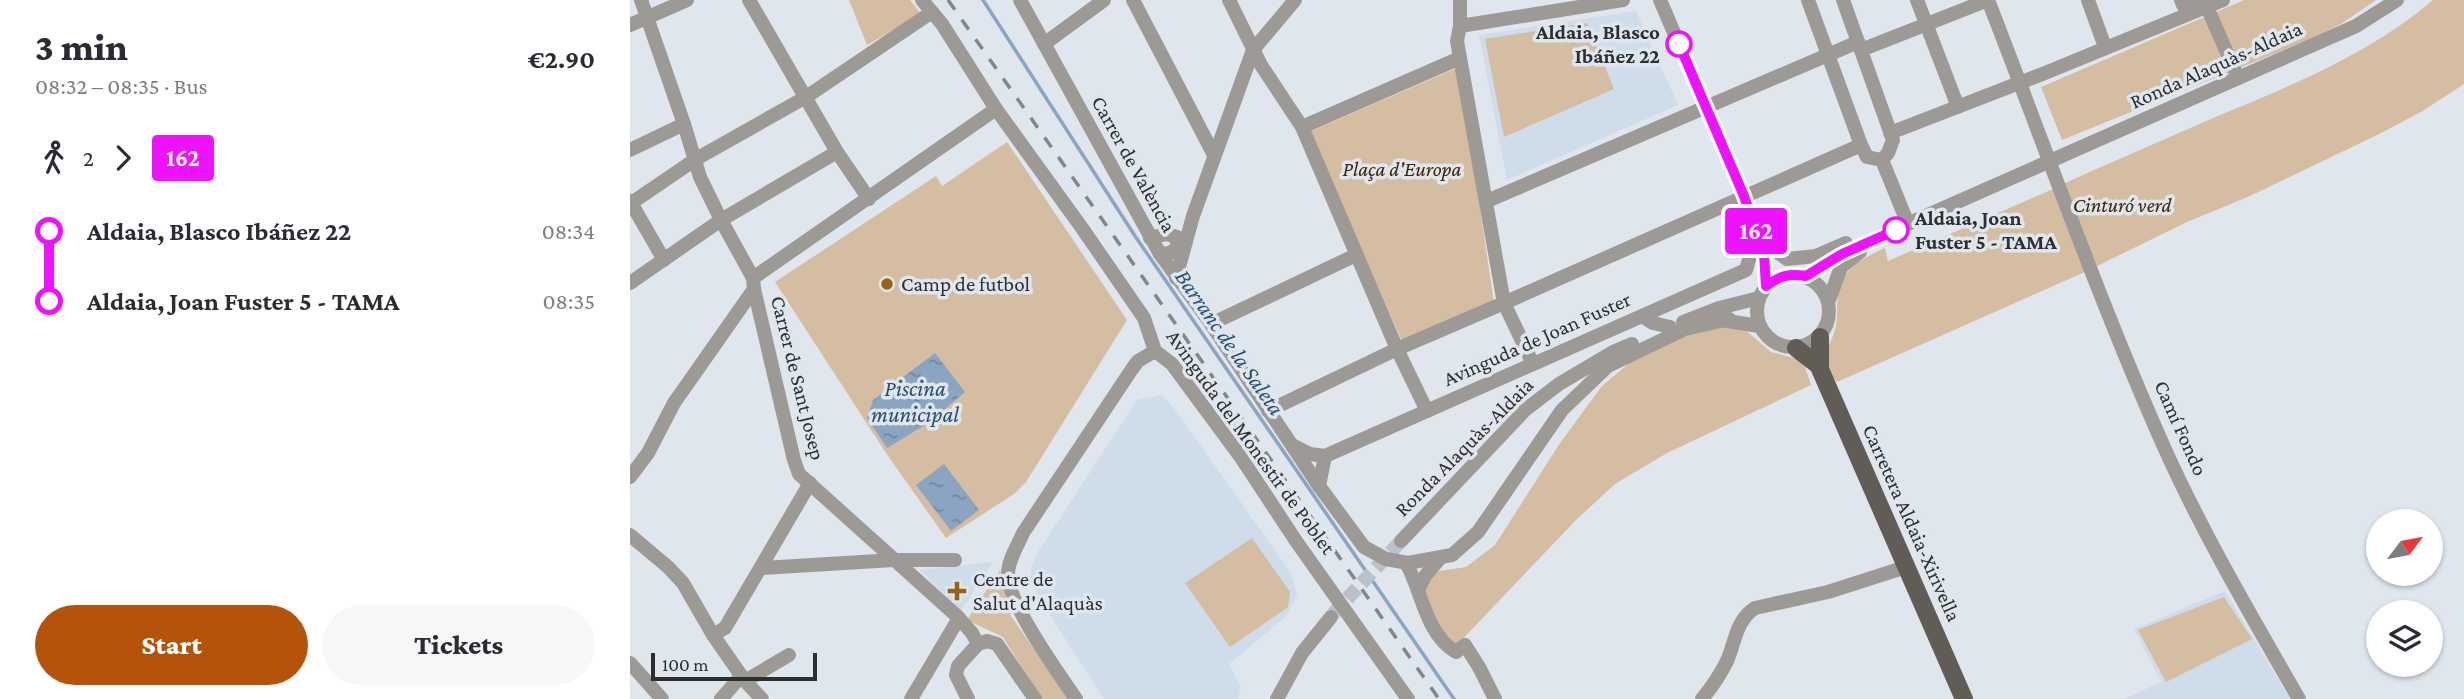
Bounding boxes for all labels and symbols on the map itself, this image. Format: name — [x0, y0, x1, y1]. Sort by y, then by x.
street label: Ronda Alaquàs-Aldaia — [2126, 16, 2306, 114]
place label: Aldaia, Blasco Ibáñez 22 — [1535, 20, 1660, 68]
marker: Aldaia, Blasco Ibáñez 22 — [1666, 31, 1692, 57]
street label: Carrer de València — [1087, 92, 1181, 237]
park label: Plaça d'Europa — [1343, 157, 1462, 181]
park label: Cinturó verd — [2073, 193, 2172, 217]
place label: Aldaia, Joan Fuster 5 - TAMA — [1914, 206, 2057, 254]
line badge: 162 — [1716, 208, 1796, 254]
marker: Aldaia, Joan Fuster 5 - TAMA — [1883, 217, 1909, 243]
water label: Barranc de la Saleta — [1170, 264, 1290, 420]
place label: Camp de futbol — [901, 272, 1030, 296]
marker: Camp de futbol — [879, 276, 895, 292]
street label: Avinguda de Joan Fuster — [1440, 287, 1635, 391]
street label: Carrer de Sant Josep — [766, 294, 830, 462]
street label: Avinguda del Monestir de Poblet — [1162, 325, 1341, 560]
street label: Ronda Alaquàs-Aldaia — [1390, 373, 1538, 521]
water label: Piscina municipal — [871, 375, 959, 427]
street label: Camí Fondo — [2149, 377, 2213, 479]
street label: Carretera Aldaia-Xirivella — [1858, 421, 1966, 625]
north arrow — [2366, 509, 2443, 586]
place label: Centre de Salut d'Alaquàs — [973, 567, 1103, 615]
marker: Centre de Salut d'Alaquàs — [947, 581, 967, 601]
scale bar — [651, 650, 817, 682]

